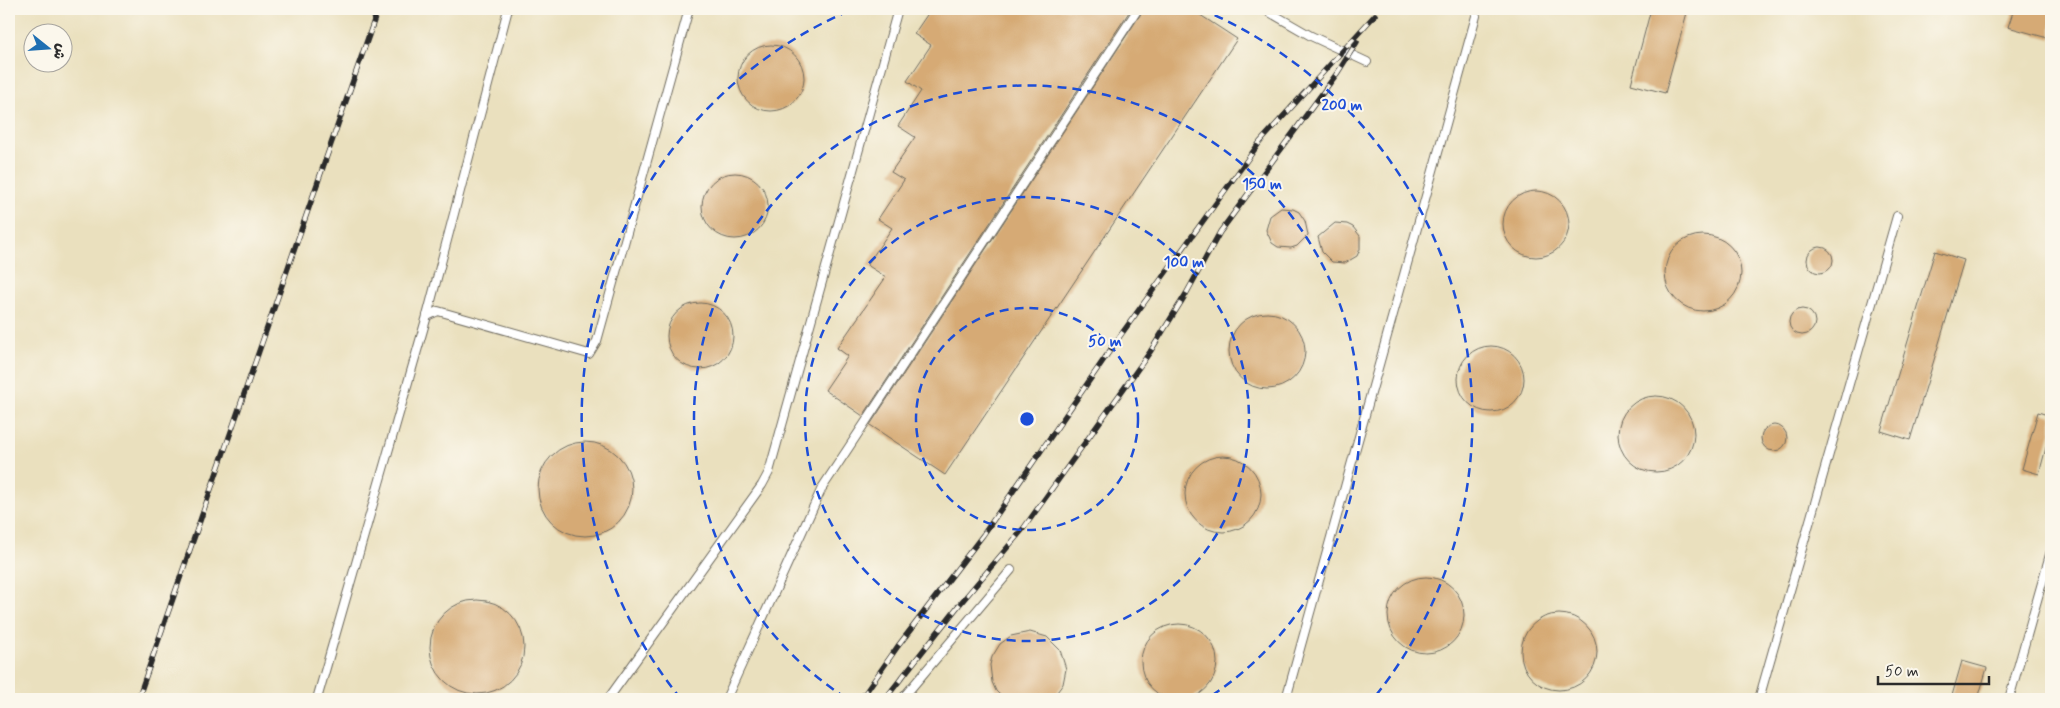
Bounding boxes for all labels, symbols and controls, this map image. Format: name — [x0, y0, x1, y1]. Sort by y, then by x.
north arrow — [22, 22, 72, 72]
text: ش — [49, 42, 70, 62]
text: 200 m — [1322, 96, 1363, 116]
text: 150 m — [1242, 175, 1282, 195]
text: 100 m — [1164, 253, 1204, 273]
text: 50 m — [1088, 332, 1122, 352]
centre of rings — [1018, 410, 1036, 428]
scale bar — [1878, 653, 1989, 685]
text: 50 m — [1885, 662, 1919, 682]

